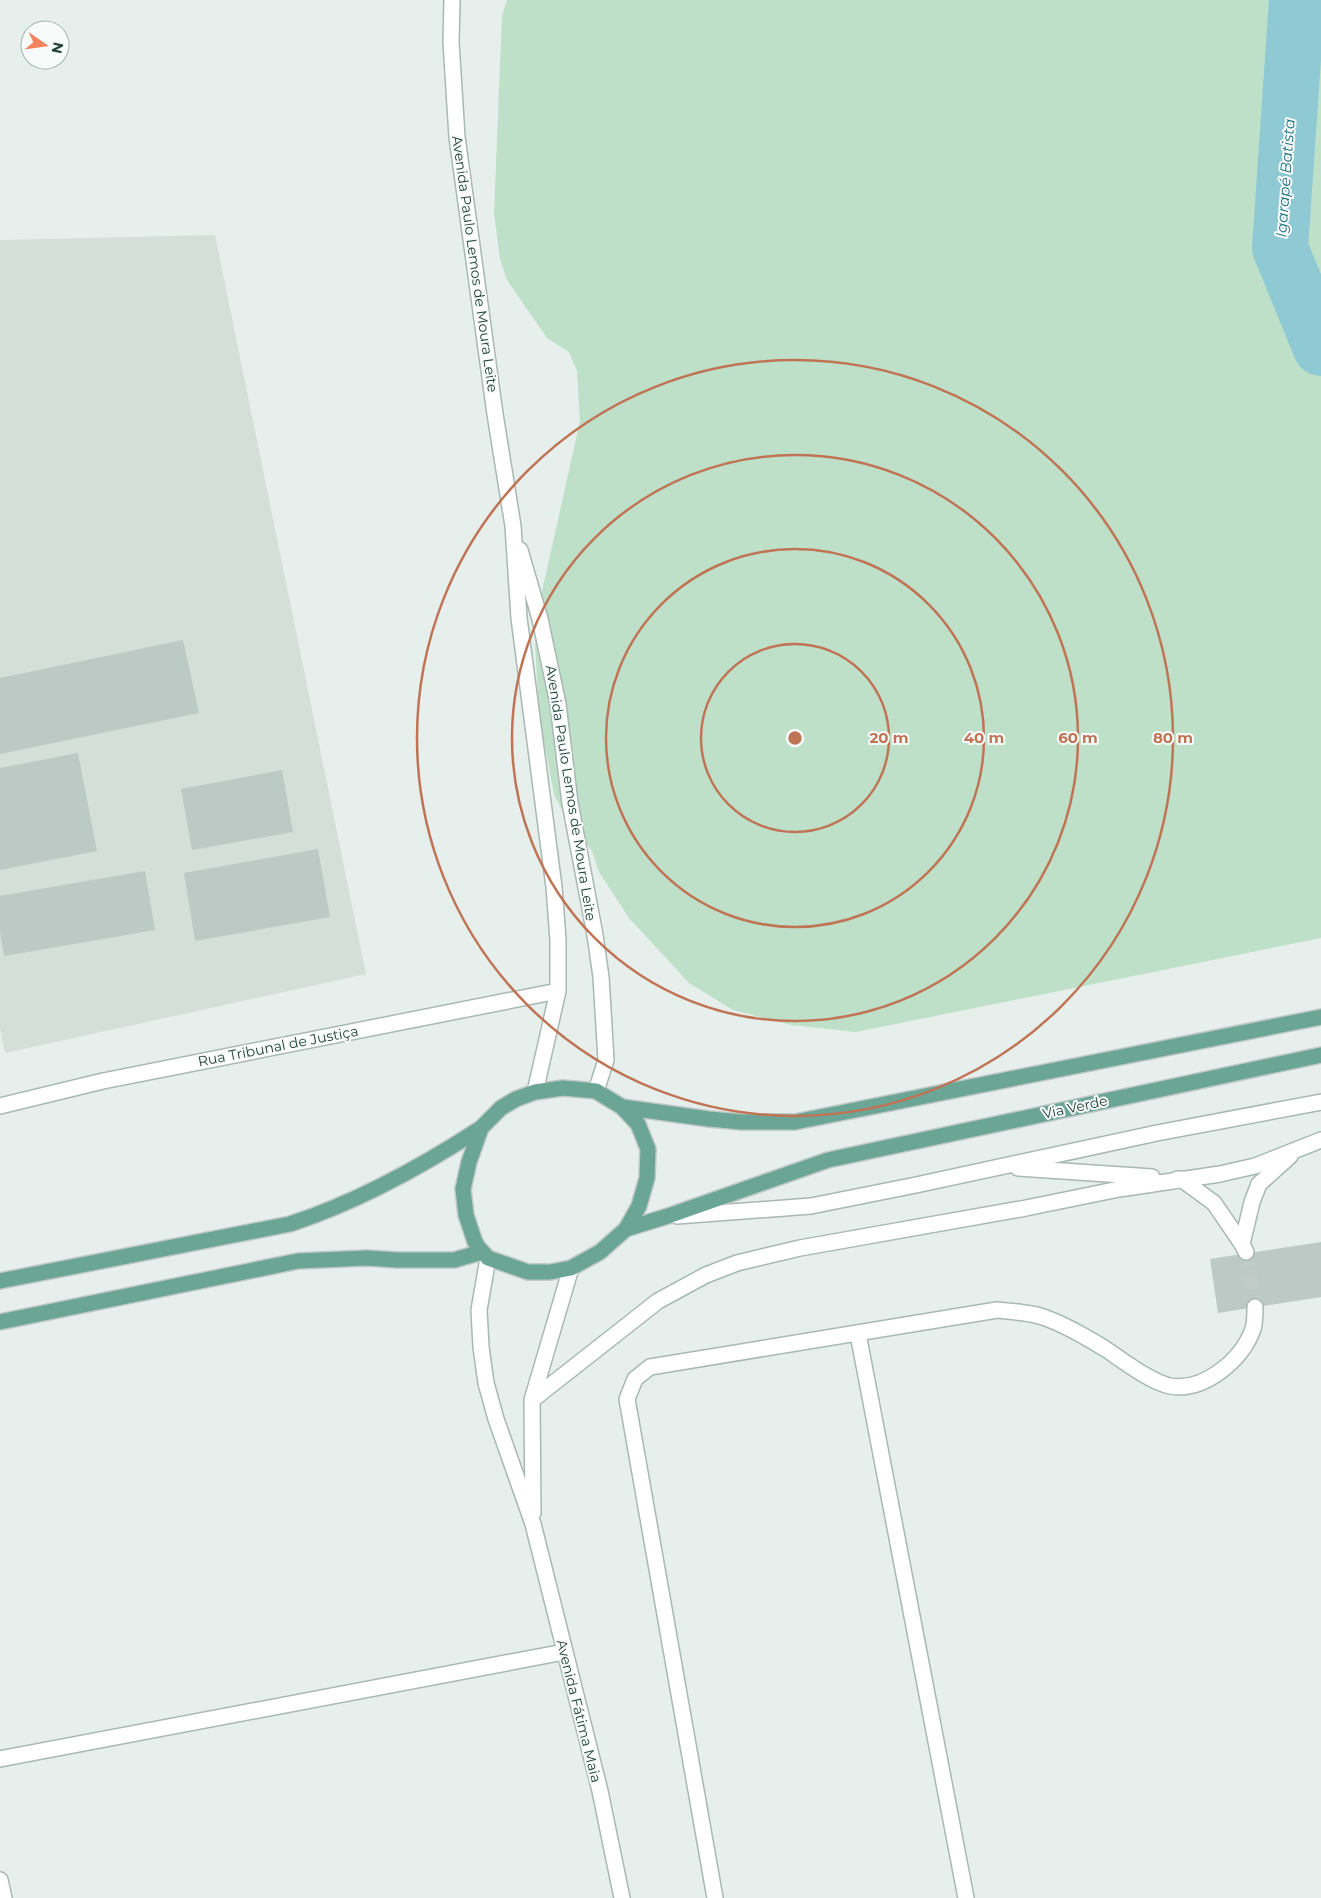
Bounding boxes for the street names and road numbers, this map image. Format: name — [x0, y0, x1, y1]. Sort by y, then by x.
street label: Avenida Paulo Lemos de Moura Leite — [448, 135, 502, 393]
street label: Avenida Paulo Lemos de Moura Leite — [542, 664, 600, 922]
street label: Rua Tribunal de Justiça — [196, 1022, 360, 1070]
street label: Via Verde — [1041, 1091, 1109, 1123]
street label: Avenida Fátima Maia — [553, 1638, 605, 1784]

